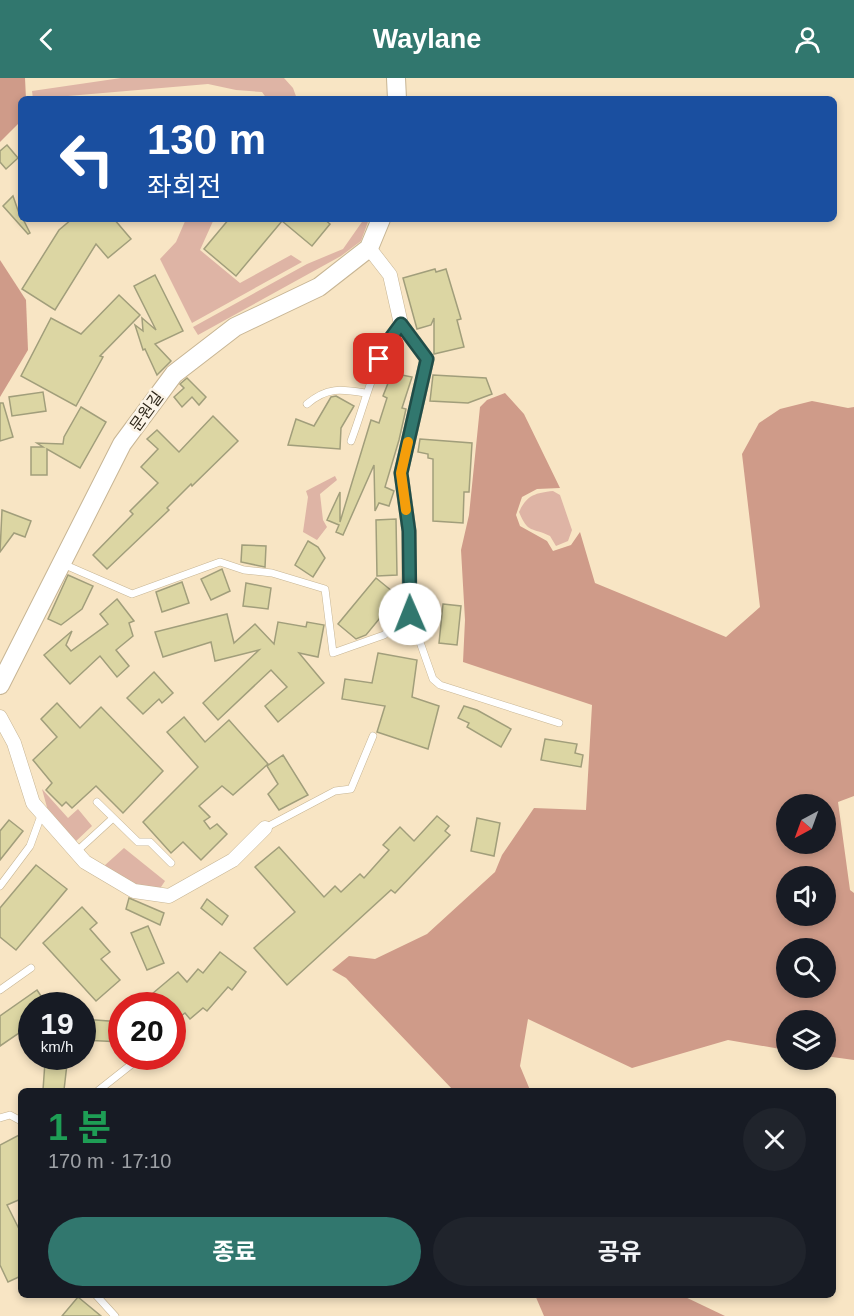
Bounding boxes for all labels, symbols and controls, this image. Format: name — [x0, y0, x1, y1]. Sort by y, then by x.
icon: back — [30, 23, 63, 56]
icon: person — [791, 23, 824, 56]
text: Waylane — [373, 24, 481, 54]
text: 130 m — [147, 116, 266, 163]
icon: left — [48, 120, 126, 198]
text: 좌회전 — [147, 172, 222, 202]
pin — [353, 333, 404, 384]
icon: arrive — [362, 342, 395, 375]
street label: 문원길 — [127, 388, 166, 434]
position arrow — [378, 582, 442, 646]
north arrow — [776, 794, 836, 854]
map controls — [776, 794, 836, 1070]
button: sound — [776, 866, 836, 926]
button: search — [776, 938, 836, 998]
speed limit sign: 20 — [108, 992, 186, 1070]
text: 19 — [40, 1007, 74, 1040]
button: layers — [776, 1010, 836, 1070]
text: km/h — [41, 1038, 73, 1055]
text: 1 분 — [48, 1107, 111, 1148]
button: close — [743, 1108, 806, 1171]
text: 170 m · 17:10 — [48, 1150, 171, 1172]
button: 종료 — [48, 1217, 421, 1286]
button: 공유 — [433, 1217, 806, 1286]

